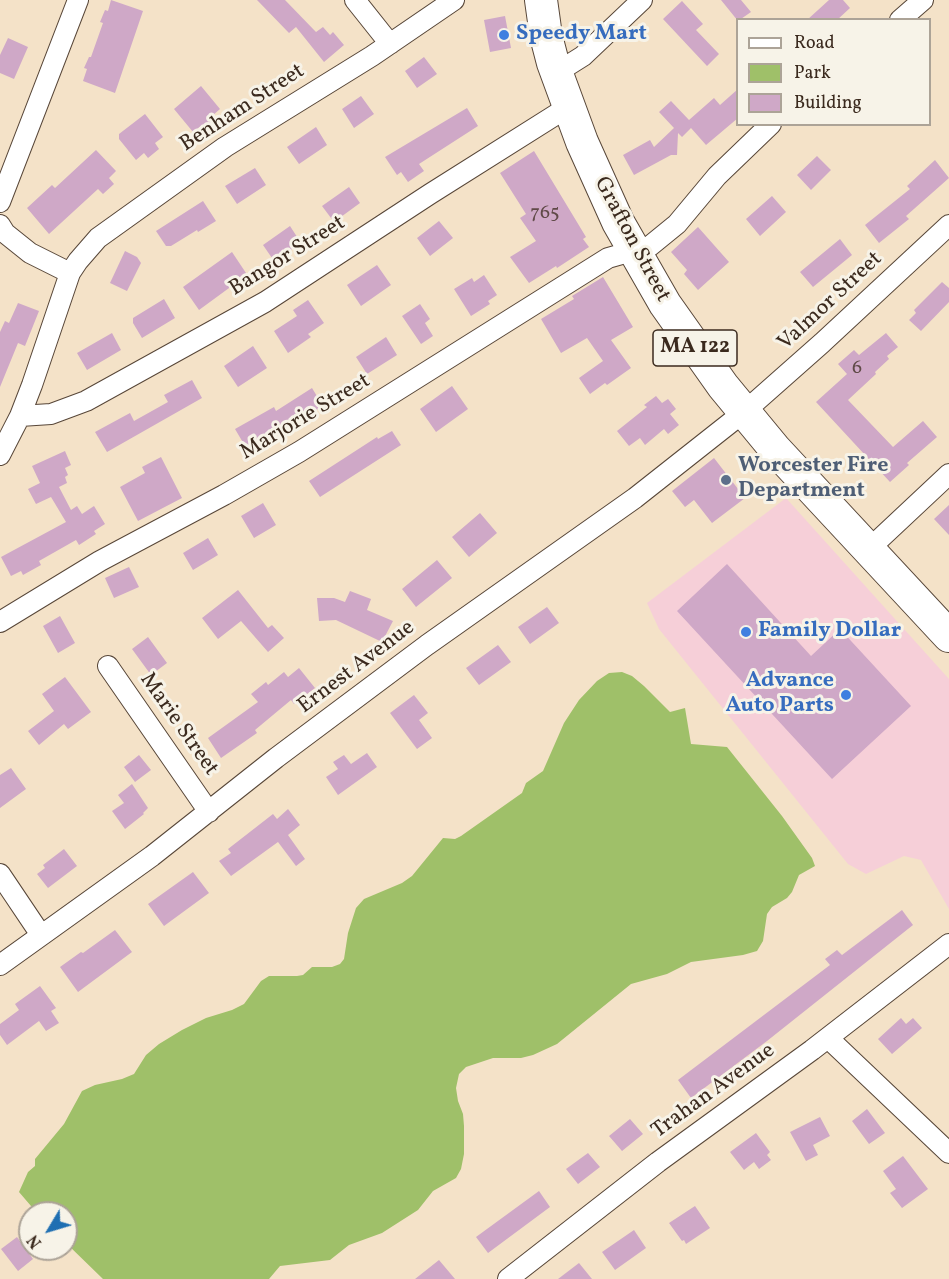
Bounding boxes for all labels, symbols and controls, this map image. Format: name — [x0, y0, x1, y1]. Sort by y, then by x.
legend — [736, 18, 931, 126]
place label: Speedy Mart — [516, 22, 647, 48]
marker: Speedy Mart — [497, 28, 511, 42]
text: Road — [794, 31, 835, 56]
street label: Benham Street — [176, 59, 310, 159]
text: Park — [794, 61, 831, 86]
text: Building — [794, 91, 862, 116]
street label: Grafton Street — [587, 173, 675, 307]
house number: 765 — [530, 202, 560, 226]
street label: Bangor Street — [225, 211, 351, 303]
street label: Valmor Street — [773, 247, 889, 357]
road number: MA 122 — [653, 330, 737, 366]
house number: 6 — [852, 357, 862, 381]
street label: Marjorie Street — [236, 369, 376, 467]
place label: Worcester Fire Department — [738, 454, 888, 506]
marker: Worcester Fire Department — [719, 473, 733, 487]
street label: Ernest Avenue — [293, 615, 421, 721]
place label: Family Dollar — [758, 619, 901, 645]
marker: Family Dollar — [739, 625, 753, 639]
street label: Marie Street — [133, 668, 223, 782]
place label: Advance Auto Parts — [726, 669, 834, 720]
marker: Advance Auto Parts — [839, 688, 853, 702]
street label: Trahan Avenue — [647, 1038, 781, 1146]
north arrow — [18, 1201, 78, 1261]
text: N — [23, 1229, 48, 1252]

